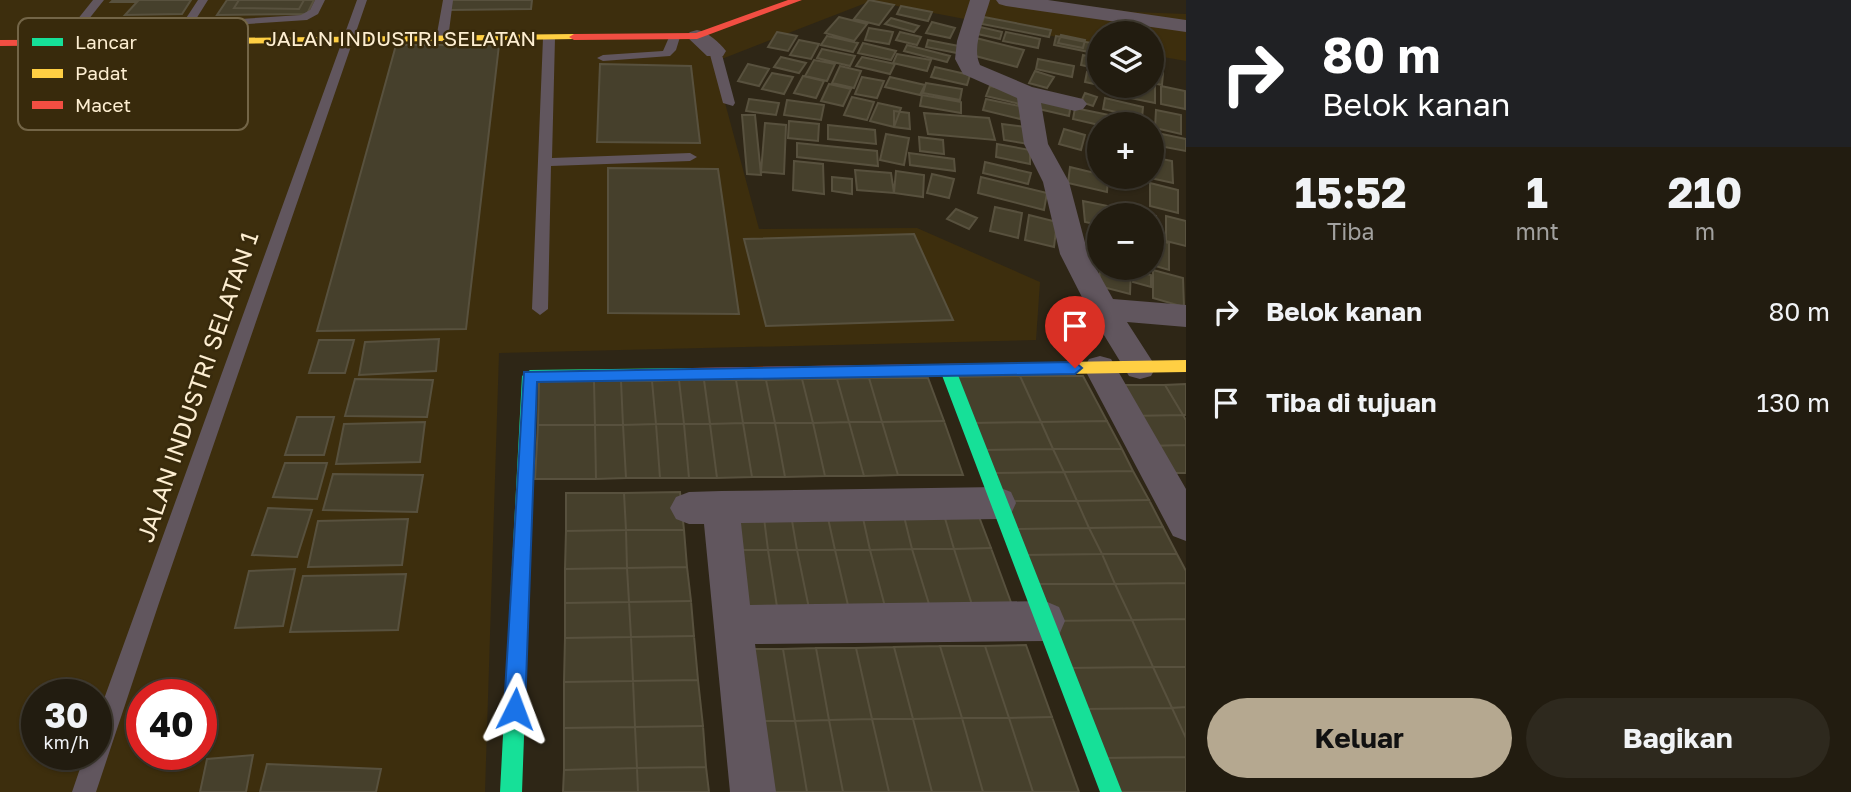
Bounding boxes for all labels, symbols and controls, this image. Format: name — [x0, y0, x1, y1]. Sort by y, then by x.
legend — [18, 18, 248, 130]
map controls — [1087, 21, 1164, 280]
button: layers — [1087, 21, 1164, 98]
street label: JALAN INDUSTRI SELATAN — [266, 25, 536, 51]
text: 80 m — [1322, 25, 1440, 84]
icon: right — [1207, 28, 1298, 119]
text: Lancar — [75, 30, 138, 53]
text: Padat — [75, 61, 128, 84]
text: Belok kanan — [1322, 85, 1510, 123]
text: Macet — [75, 93, 131, 116]
button: + — [1087, 112, 1164, 189]
text: 15:52 — [1295, 167, 1407, 217]
text: 1 — [1526, 167, 1548, 217]
text: 210 — [1668, 167, 1742, 217]
button: − — [1087, 203, 1164, 280]
text: Tiba — [1327, 217, 1375, 245]
text: mnt — [1515, 217, 1559, 245]
text: m — [1695, 217, 1715, 245]
street label: JALAN INDUSTRI SELATAN 1 — [130, 227, 263, 546]
icon: right — [1207, 293, 1245, 331]
pin — [1045, 296, 1105, 368]
text: Belok kanan — [1266, 296, 1422, 327]
text: 80 m — [1769, 296, 1830, 327]
icon: arrive — [1056, 307, 1094, 345]
icon: arrive — [1207, 384, 1245, 422]
text: Tiba di tujuan — [1266, 387, 1436, 418]
text: 130 m — [1757, 387, 1830, 418]
position arrow — [478, 672, 552, 746]
speed limit sign: 40 — [126, 679, 217, 770]
text: 30 — [44, 694, 89, 736]
button: Keluar — [1207, 698, 1512, 778]
button: Bagikan — [1526, 698, 1830, 778]
text: km/h — [44, 731, 89, 753]

